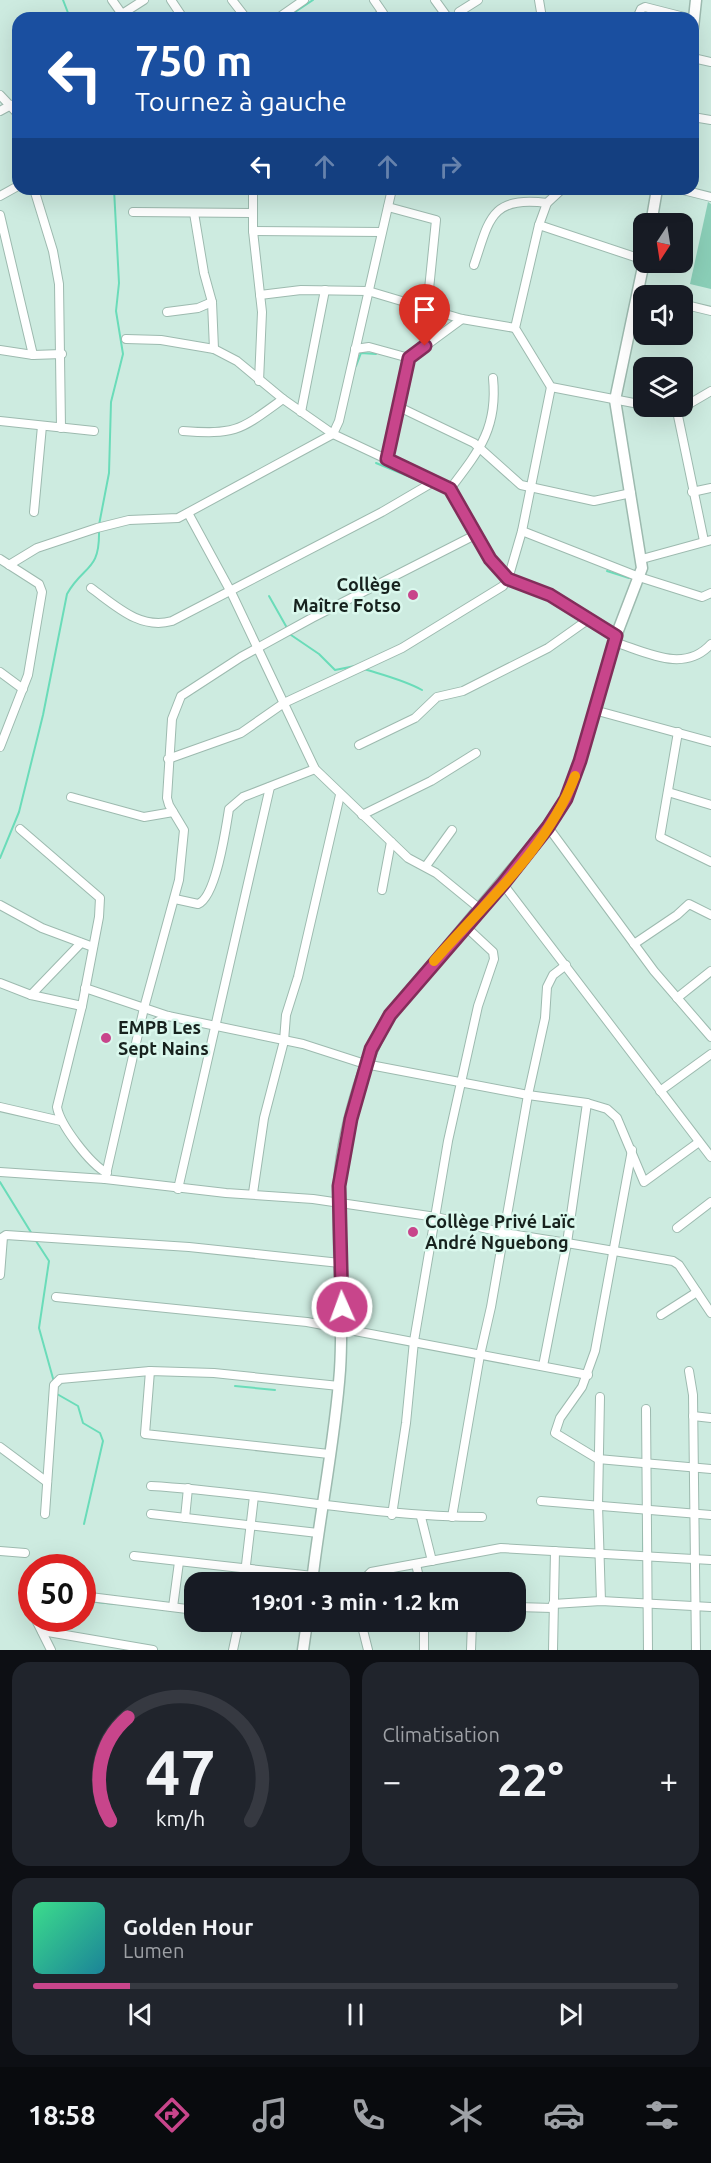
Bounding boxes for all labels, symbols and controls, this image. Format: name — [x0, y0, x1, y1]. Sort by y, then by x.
icon: left — [36, 36, 114, 114]
text: 750 m — [135, 37, 252, 84]
text: Tournez à gauche — [135, 86, 347, 116]
icon: left — [245, 150, 278, 183]
icon: ahead — [308, 150, 341, 183]
icon: ahead — [371, 150, 404, 183]
icon: right — [434, 150, 467, 183]
north arrow — [633, 213, 693, 273]
map controls — [633, 213, 693, 417]
pin — [399, 284, 450, 346]
button: sound — [633, 285, 693, 345]
icon: arrive — [408, 293, 441, 326]
button: layers — [633, 357, 693, 417]
place label: Collège Maître Fotso — [293, 574, 401, 615]
marker: Collège Maître Fotso — [406, 588, 420, 602]
place label: EMPB Les Sept Nains — [118, 1017, 209, 1058]
marker: EMPB Les Sept Nains — [99, 1031, 113, 1045]
place label: Collège Privé Laïc André Nguebong — [425, 1211, 575, 1252]
marker: Collège Privé Laïc André Nguebong — [406, 1225, 420, 1239]
position arrow — [310, 1275, 374, 1339]
speed limit sign: 50 — [18, 1554, 96, 1632]
text: 19:01 · 3 min · 1.2 km — [250, 1589, 460, 1614]
text: Climatisation — [383, 1723, 500, 1746]
text: 47 — [146, 1737, 216, 1807]
text: 22° — [497, 1754, 564, 1805]
text: − — [383, 1762, 401, 1799]
text: + — [659, 1762, 678, 1799]
text: km/h — [156, 1806, 205, 1830]
text: Golden Hour — [123, 1914, 253, 1939]
text: Lumen — [123, 1939, 184, 1962]
icon: previous — [124, 1998, 157, 2031]
icon: pause — [339, 1998, 372, 2031]
icon: next — [554, 1998, 587, 2031]
icon: directions — [151, 2094, 193, 2136]
icon: music — [249, 2094, 291, 2136]
icon: phone — [347, 2094, 389, 2136]
icon: climate — [445, 2094, 487, 2136]
icon: car — [543, 2094, 585, 2136]
icon: filters — [641, 2094, 683, 2136]
text: 18:58 — [28, 2100, 96, 2130]

